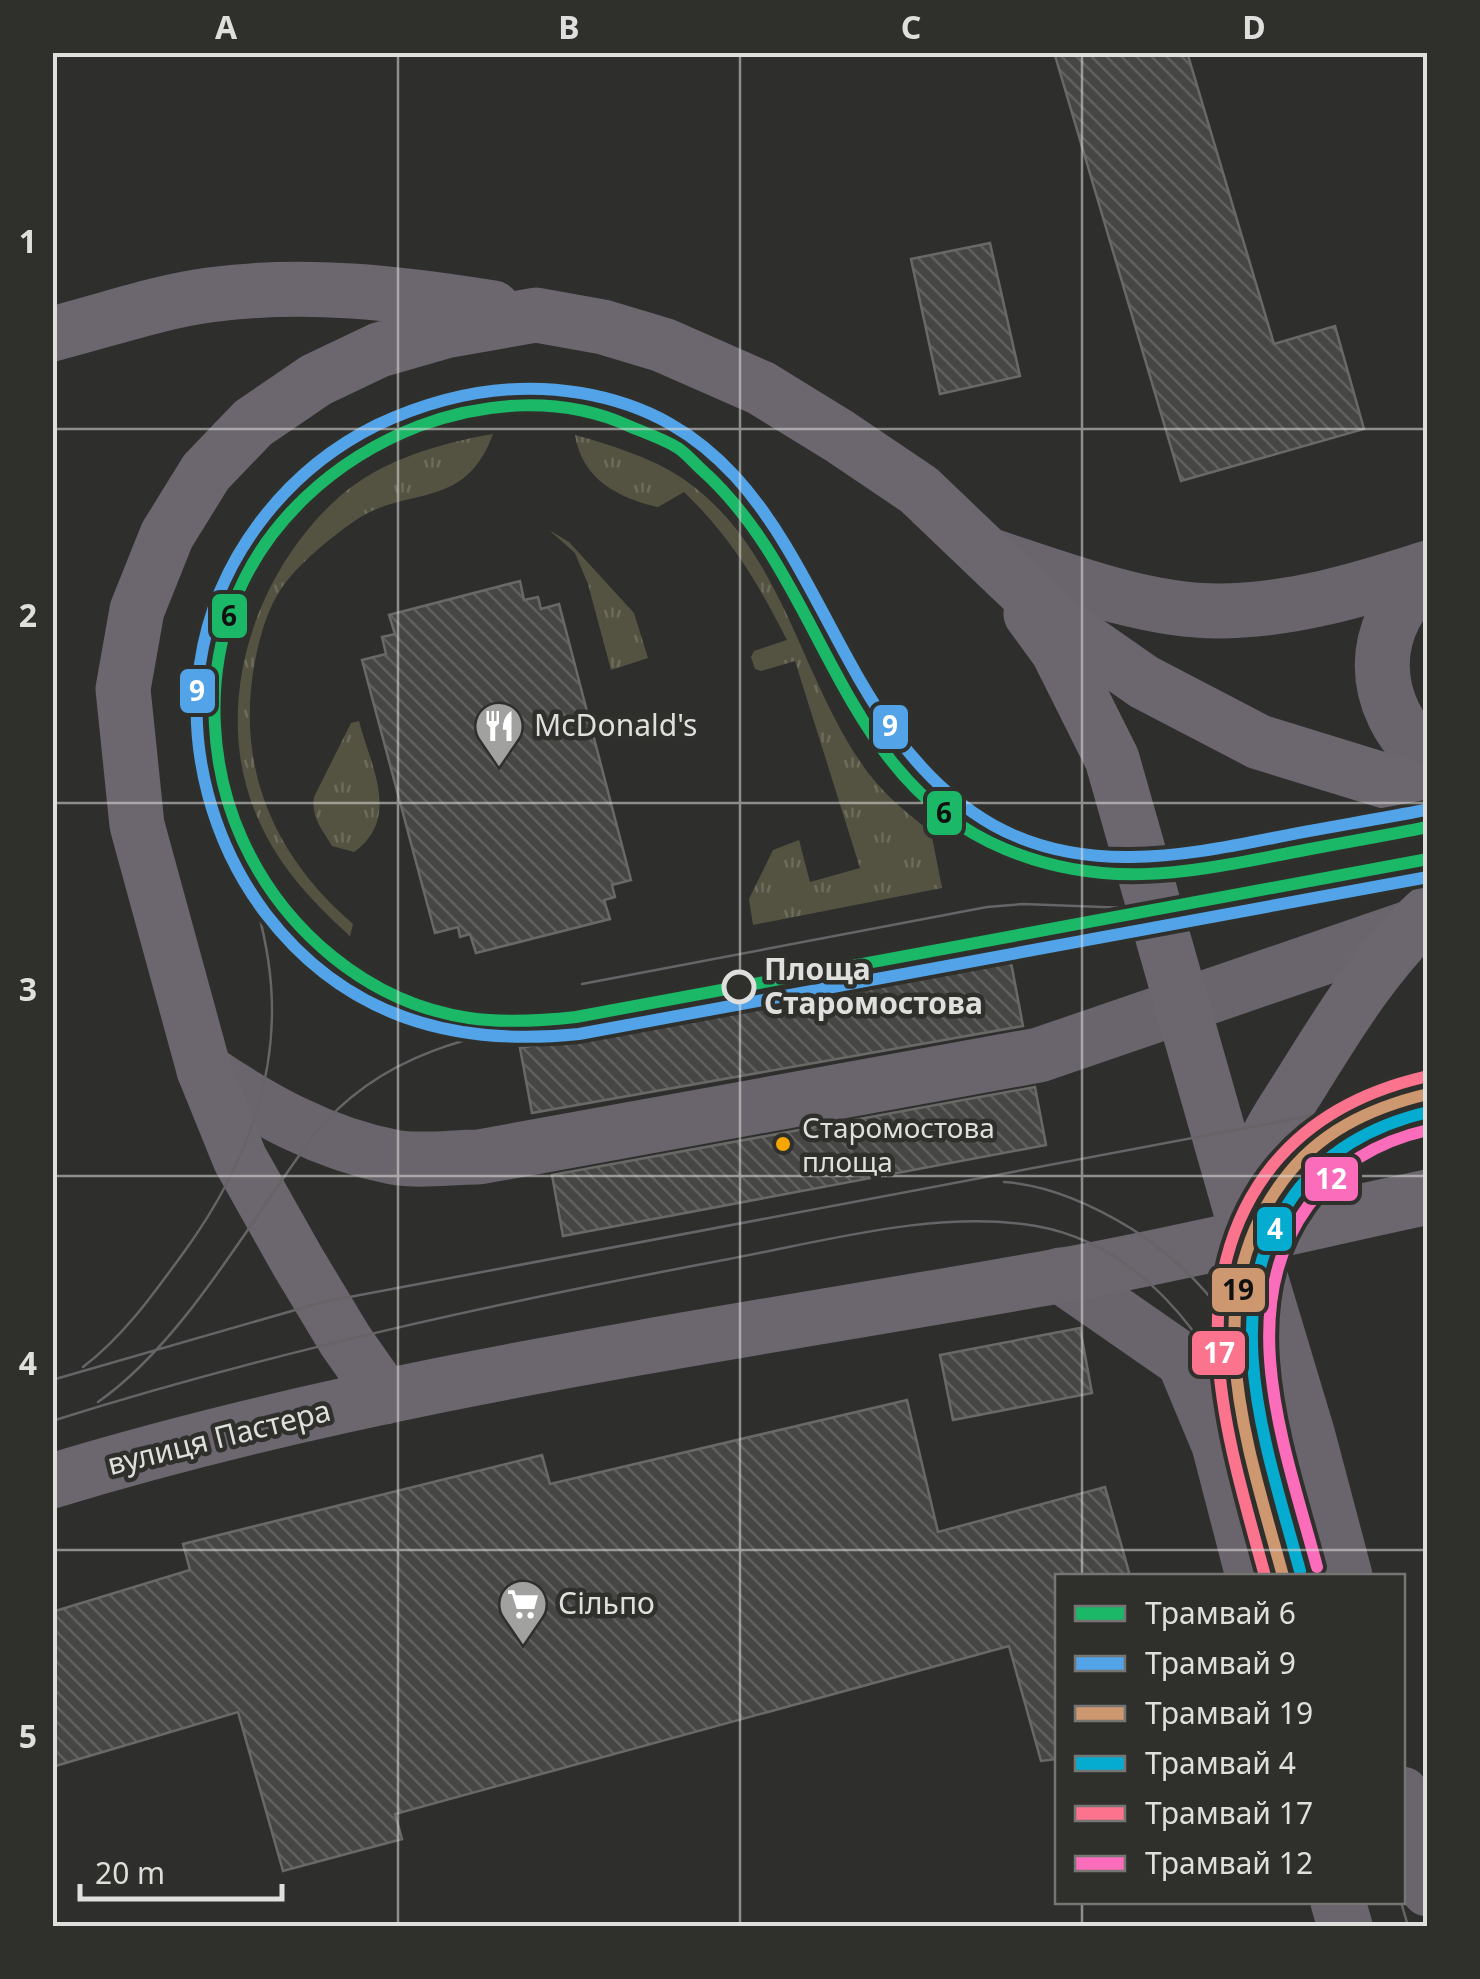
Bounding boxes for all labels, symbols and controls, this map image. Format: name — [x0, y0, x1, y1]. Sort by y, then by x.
text: A — [215, 5, 238, 48]
text: B — [558, 5, 580, 48]
text: C — [901, 5, 921, 48]
text: D — [1242, 5, 1266, 48]
text: 1 — [19, 219, 37, 262]
line badge: 6 — [210, 592, 249, 640]
text: 2 — [19, 593, 37, 636]
text: 6 — [221, 596, 237, 634]
line badge: 9 — [178, 667, 217, 715]
text: 9 — [189, 671, 205, 709]
restaurant icon: McDonald's — [473, 700, 525, 768]
line badge: 9 — [871, 703, 910, 751]
place label: McDonald's — [534, 704, 697, 745]
text: 9 — [882, 706, 898, 744]
line badge: 6 — [925, 789, 964, 837]
text: 6 — [936, 793, 952, 831]
place label: Площа Старомостова — [764, 948, 983, 1023]
text: 3 — [19, 967, 37, 1010]
marker: Площа Старомостова — [723, 971, 755, 1003]
place label: Старомостова площа — [802, 1108, 995, 1180]
marker: Старомостова площа — [773, 1134, 793, 1154]
line badge: 12 — [1303, 1155, 1360, 1203]
text: 12 — [1315, 1159, 1347, 1197]
line badge: 4 — [1255, 1205, 1294, 1253]
text: 4 — [1267, 1209, 1283, 1247]
line badge: 19 — [1210, 1266, 1267, 1314]
text: 19 — [1222, 1270, 1254, 1308]
line badge: 17 — [1190, 1329, 1247, 1377]
text: 17 — [1203, 1333, 1235, 1371]
text: 4 — [19, 1341, 37, 1384]
street label: вулиця Пастера — [103, 1389, 335, 1484]
legend — [1055, 1574, 1405, 1904]
supermarket icon: Сільпо — [497, 1578, 549, 1646]
place label: Сільпо — [558, 1582, 655, 1623]
text: Трамвай 6 — [1145, 1592, 1296, 1633]
text: Трамвай 9 — [1145, 1642, 1296, 1683]
text: Трамвай 19 — [1145, 1692, 1313, 1733]
text: 5 — [19, 1714, 37, 1757]
text: Трамвай 4 — [1145, 1742, 1296, 1783]
text: Трамвай 17 — [1145, 1792, 1313, 1833]
scale bar — [80, 1839, 282, 1901]
text: Трамвай 12 — [1145, 1842, 1313, 1883]
text: 20 m — [95, 1852, 165, 1893]

